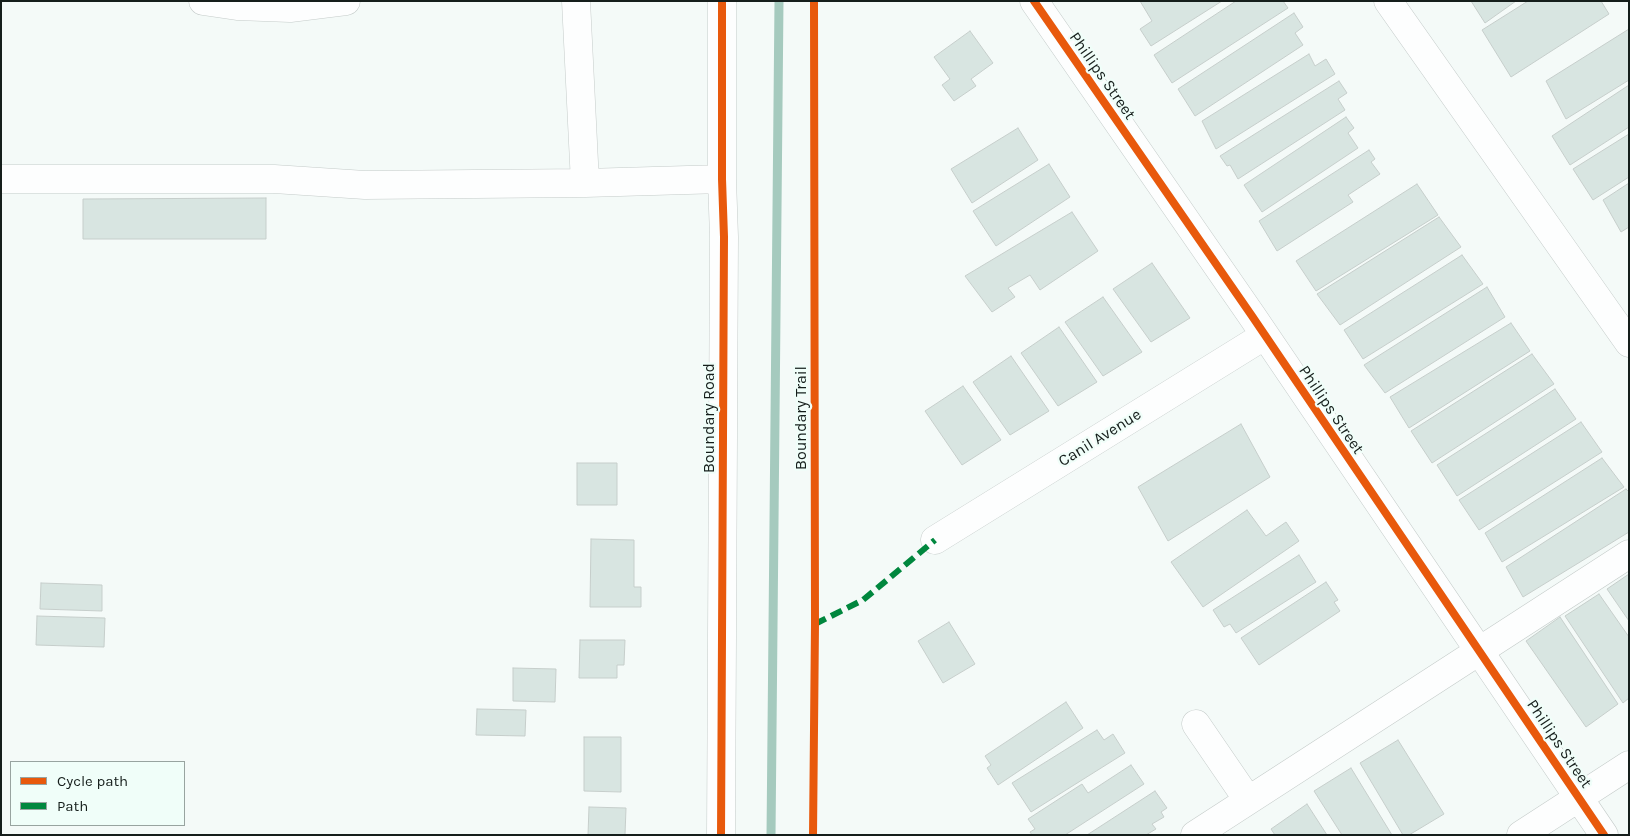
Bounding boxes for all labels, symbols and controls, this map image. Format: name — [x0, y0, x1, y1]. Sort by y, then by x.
street label: Phillips Street — [1065, 29, 1139, 123]
street label: Phillips Street — [1294, 362, 1368, 458]
street label: Boundary Road — [699, 363, 719, 473]
street label: Boundary Trail — [791, 366, 811, 470]
street label: Canil Avenue — [1055, 405, 1145, 471]
street label: Phillips Street — [1522, 696, 1596, 792]
legend — [10, 761, 185, 826]
text: Cycle path — [57, 772, 128, 790]
text: Path — [57, 797, 88, 815]

